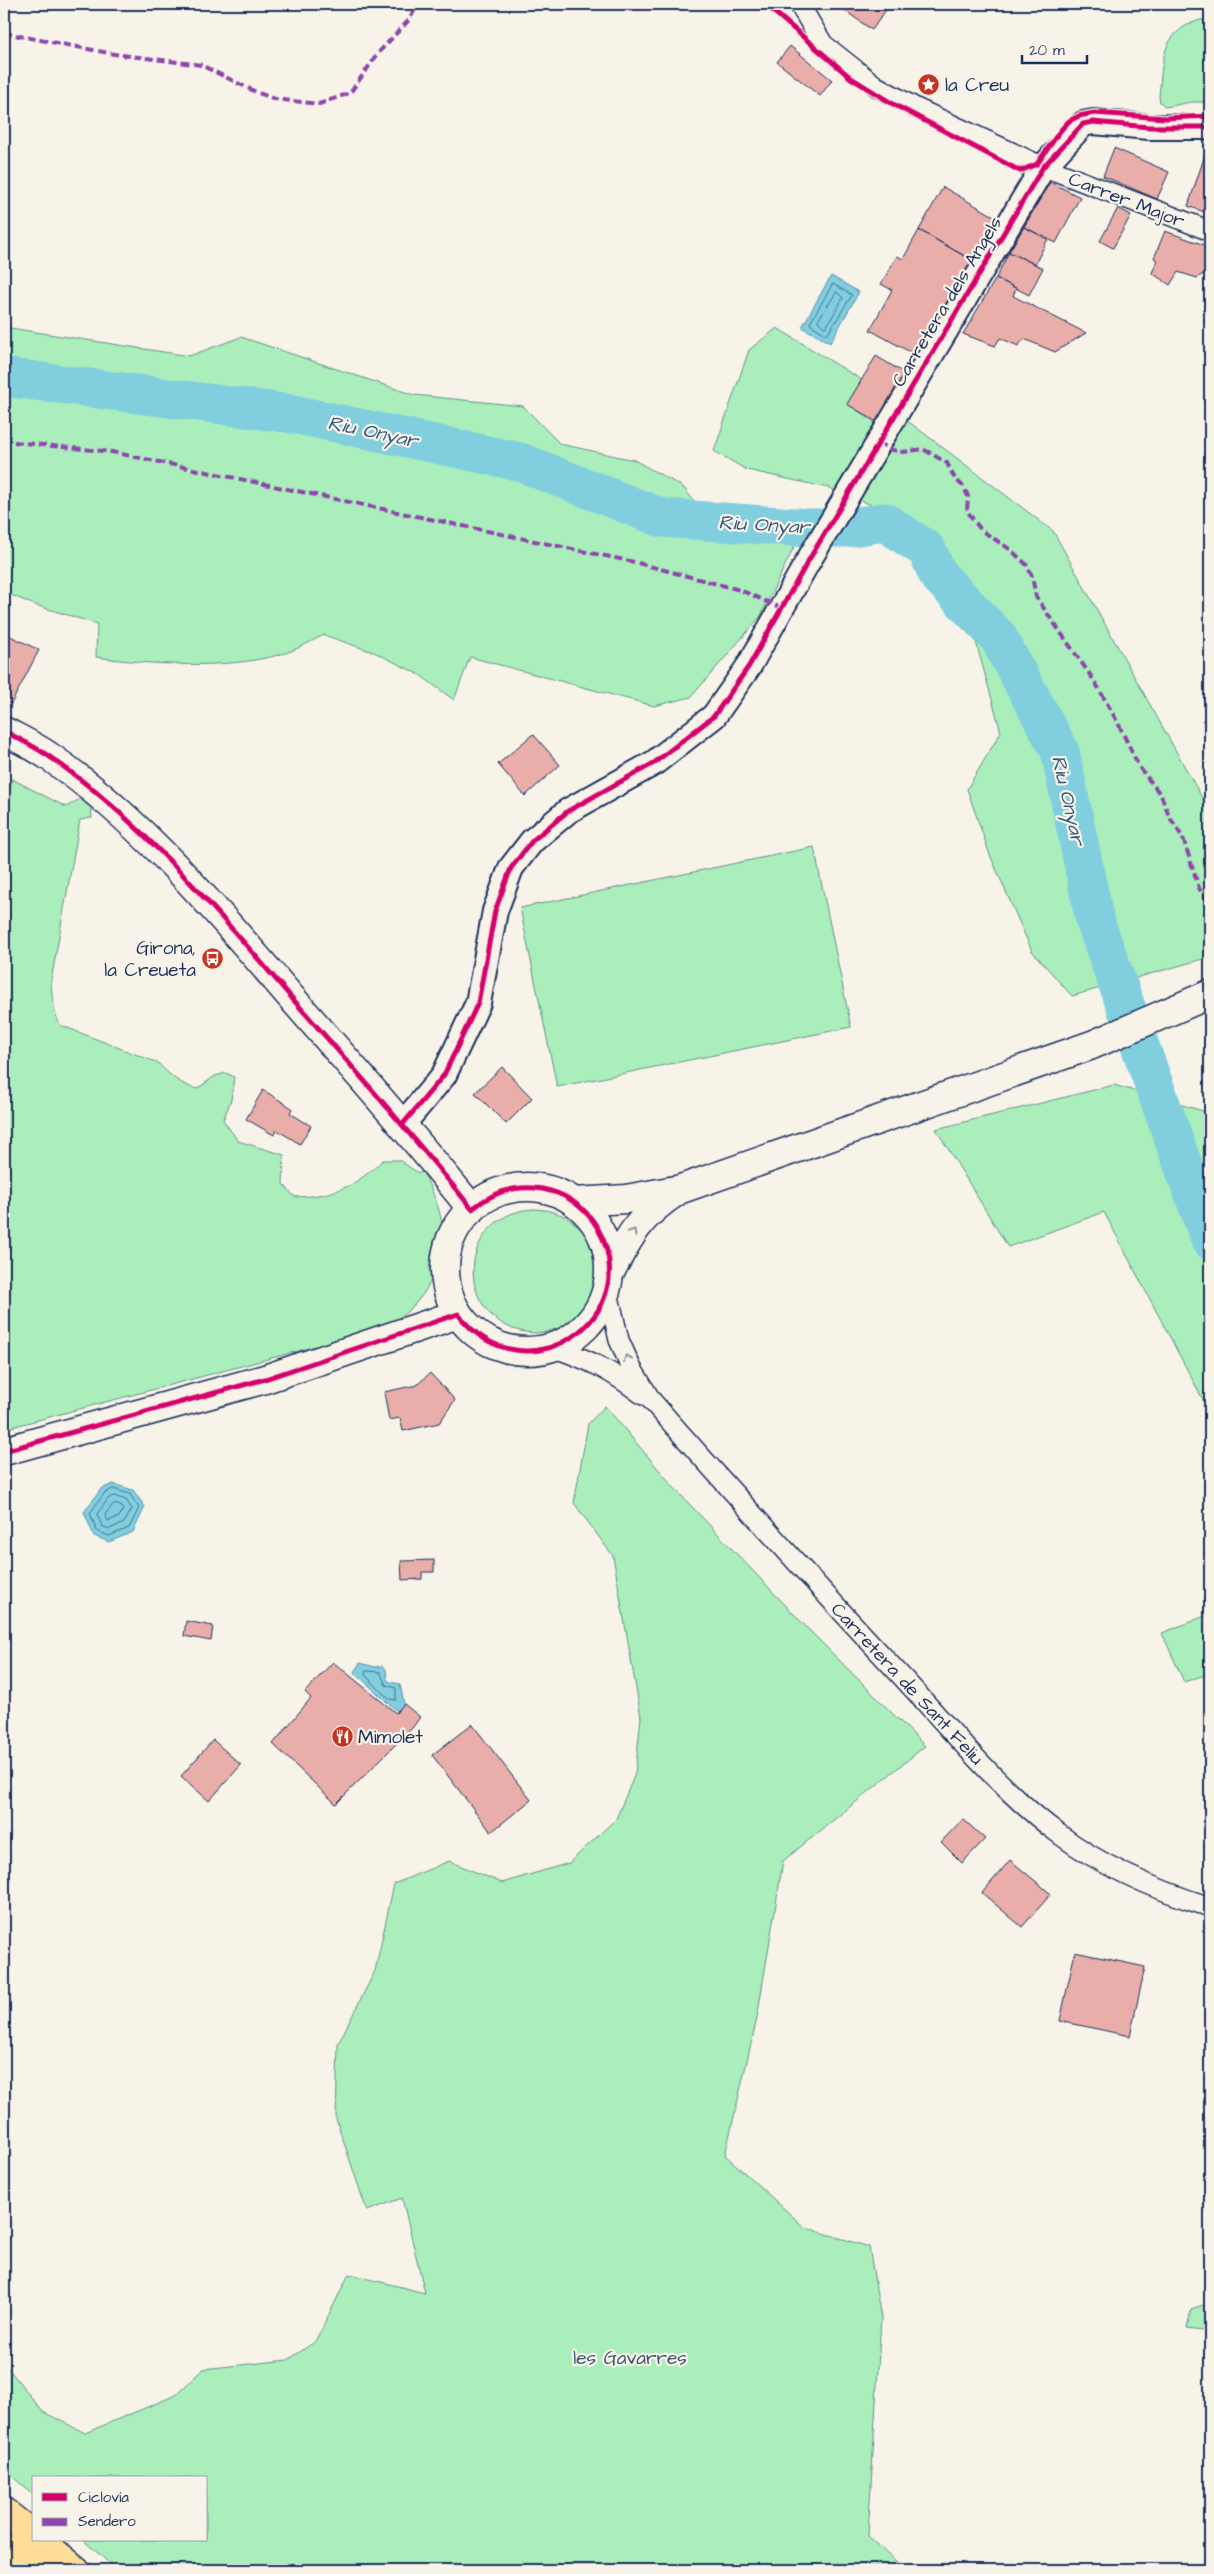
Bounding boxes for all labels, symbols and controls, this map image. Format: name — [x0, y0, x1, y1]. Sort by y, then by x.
scale bar — [1022, 32, 1086, 64]
text: 20 m — [1029, 40, 1065, 61]
place icon: la Creu — [917, 72, 941, 96]
place label: la Creu — [945, 72, 1009, 99]
street label: Carrer Major — [1064, 166, 1189, 235]
street label: Carretera dels Angels — [886, 211, 1010, 393]
water label: Riu Onyar — [325, 409, 422, 457]
water label: Riu Onyar — [718, 509, 812, 542]
water label: Riu Onyar — [1043, 753, 1092, 850]
place label: Girona, la Creueta — [104, 935, 196, 984]
bus stop icon: Girona, la Creueta — [200, 946, 224, 970]
one-way arrow — [626, 1228, 636, 1237]
one-way arrow — [622, 1354, 633, 1363]
street label: Carretera de Sant Feliu — [824, 1597, 990, 1771]
restaurant icon: Mimolet — [330, 1724, 354, 1748]
place label: Mimolet — [358, 1724, 423, 1751]
park label: les Gavarres — [573, 2345, 687, 2372]
legend — [32, 2476, 208, 2542]
text: Ciclovía — [78, 2487, 129, 2508]
text: Sendero — [78, 2511, 136, 2532]

